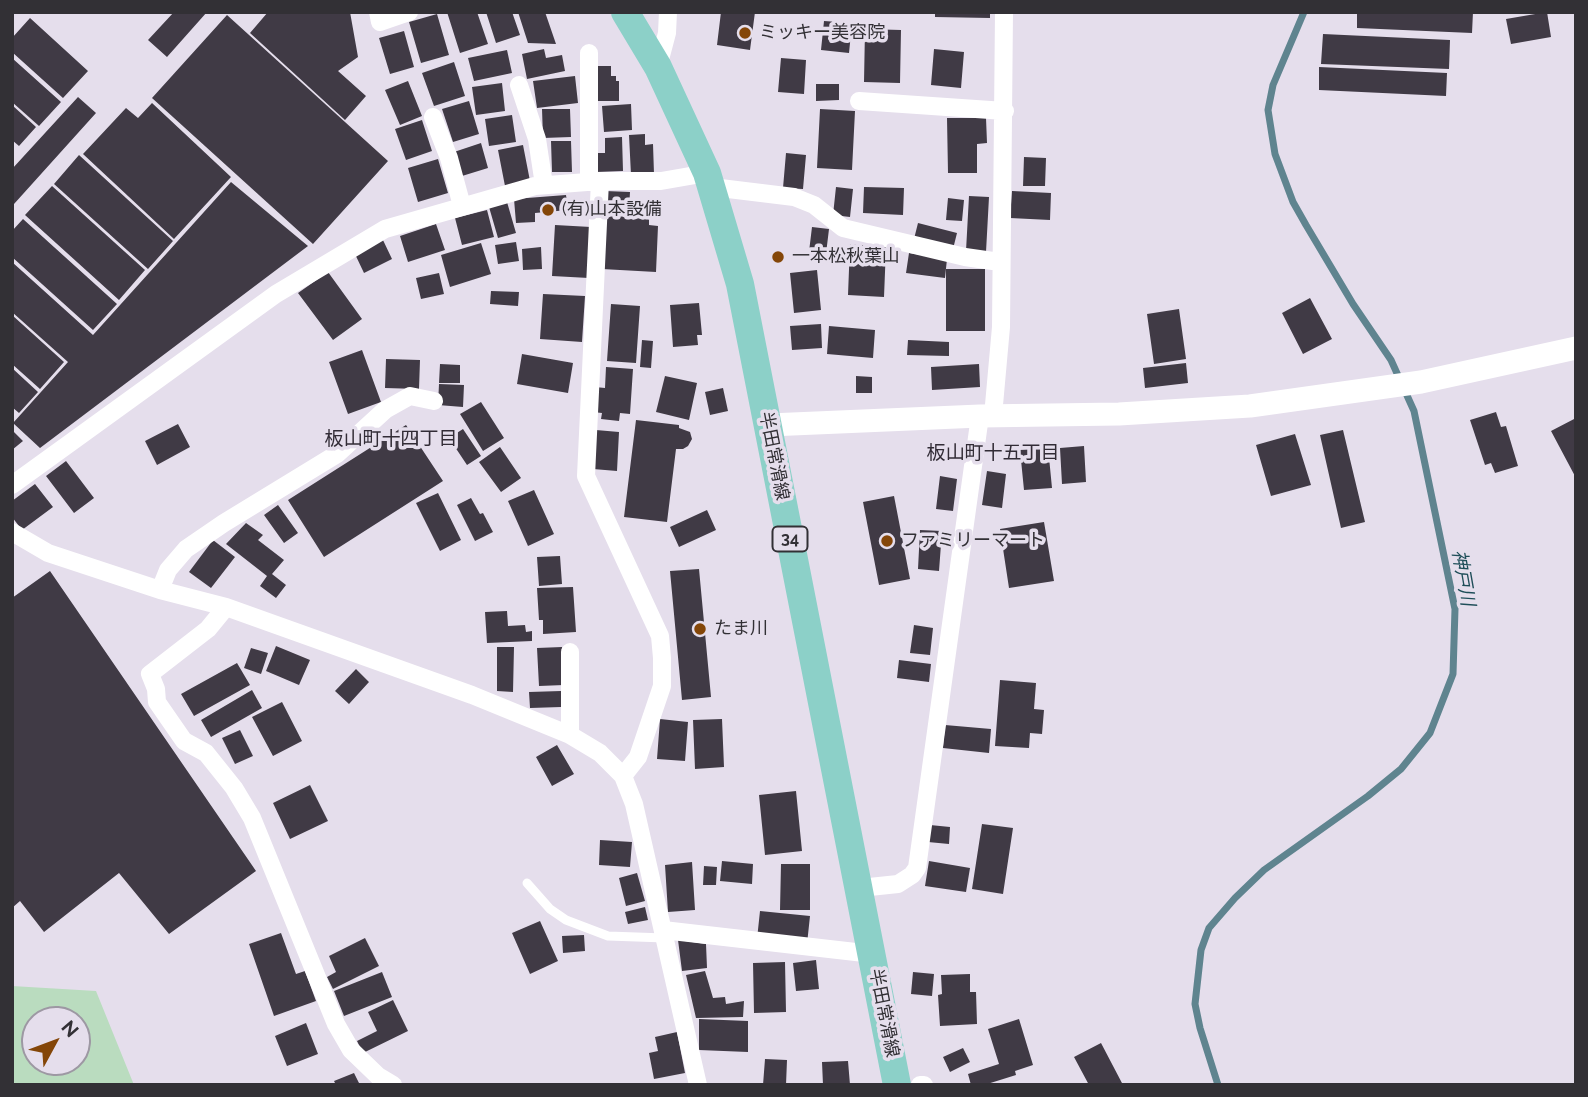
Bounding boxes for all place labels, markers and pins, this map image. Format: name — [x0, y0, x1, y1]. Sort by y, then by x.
place label: ミッキー美容院 — [759, 22, 885, 44]
marker: ミッキー美容院 — [737, 25, 753, 41]
place label: (有)山本設備 — [562, 199, 662, 221]
marker: (有)山本設備 — [540, 202, 556, 218]
place label: 一本松秋葉山 — [792, 246, 900, 268]
marker: 一本松秋葉山 — [770, 249, 786, 265]
place label: ファミリーマート — [901, 530, 1045, 552]
marker: ファミリーマート — [879, 533, 895, 549]
place label: たま川 — [714, 618, 768, 640]
marker: たま川 — [692, 621, 708, 637]

